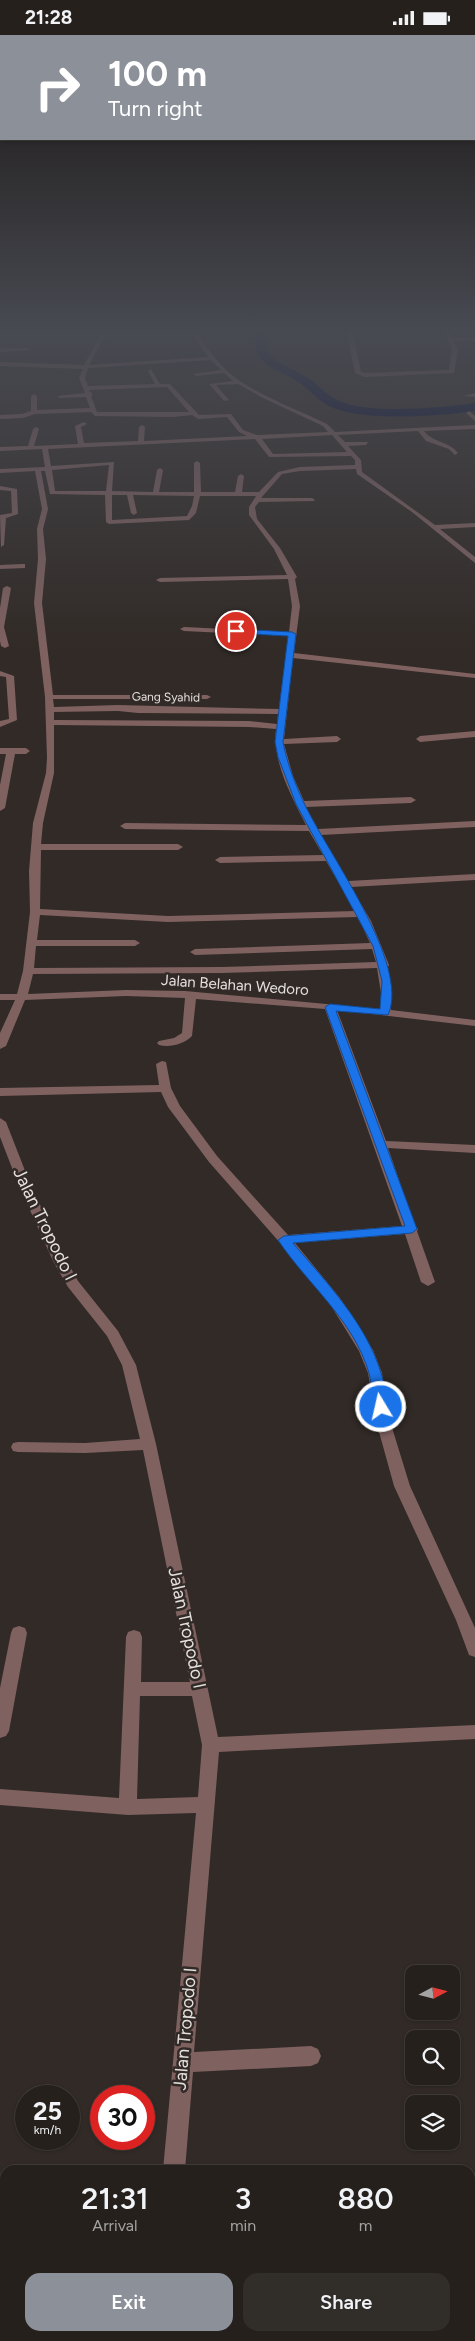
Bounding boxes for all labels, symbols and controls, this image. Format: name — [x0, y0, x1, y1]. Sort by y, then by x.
text: 21:28 — [25, 6, 72, 29]
text: 100 m — [108, 53, 207, 95]
icon: right — [25, 55, 90, 120]
text: Turn right — [108, 95, 203, 122]
pin — [215, 610, 257, 652]
icon: arrive — [222, 617, 250, 645]
street label: Gang Syahid — [132, 689, 200, 705]
street label: Jalan Belahan Wedoro — [161, 971, 310, 999]
street label: Jalan Tropodo I — [8, 1164, 82, 1284]
position arrow — [354, 1380, 406, 1432]
street label: Jalan Tropodo I — [163, 1566, 211, 1690]
north arrow — [405, 1965, 460, 2020]
map controls — [405, 1965, 460, 2150]
street label: Jalan Tropodo I — [169, 1967, 201, 2091]
button: search — [405, 2030, 460, 2085]
speed limit sign: 30 — [90, 2085, 155, 2150]
button: layers — [405, 2095, 460, 2150]
text: 25 — [33, 2096, 62, 2126]
text: km/h — [34, 2123, 61, 2137]
text: 21:31 — [81, 2180, 149, 2217]
text: 3 — [235, 2180, 251, 2217]
text: 880 — [338, 2180, 394, 2217]
text: Arrival — [92, 2216, 138, 2235]
text: min — [230, 2216, 256, 2235]
text: m — [359, 2216, 372, 2235]
button: Exit — [25, 2273, 233, 2331]
button: Share — [243, 2273, 450, 2331]

